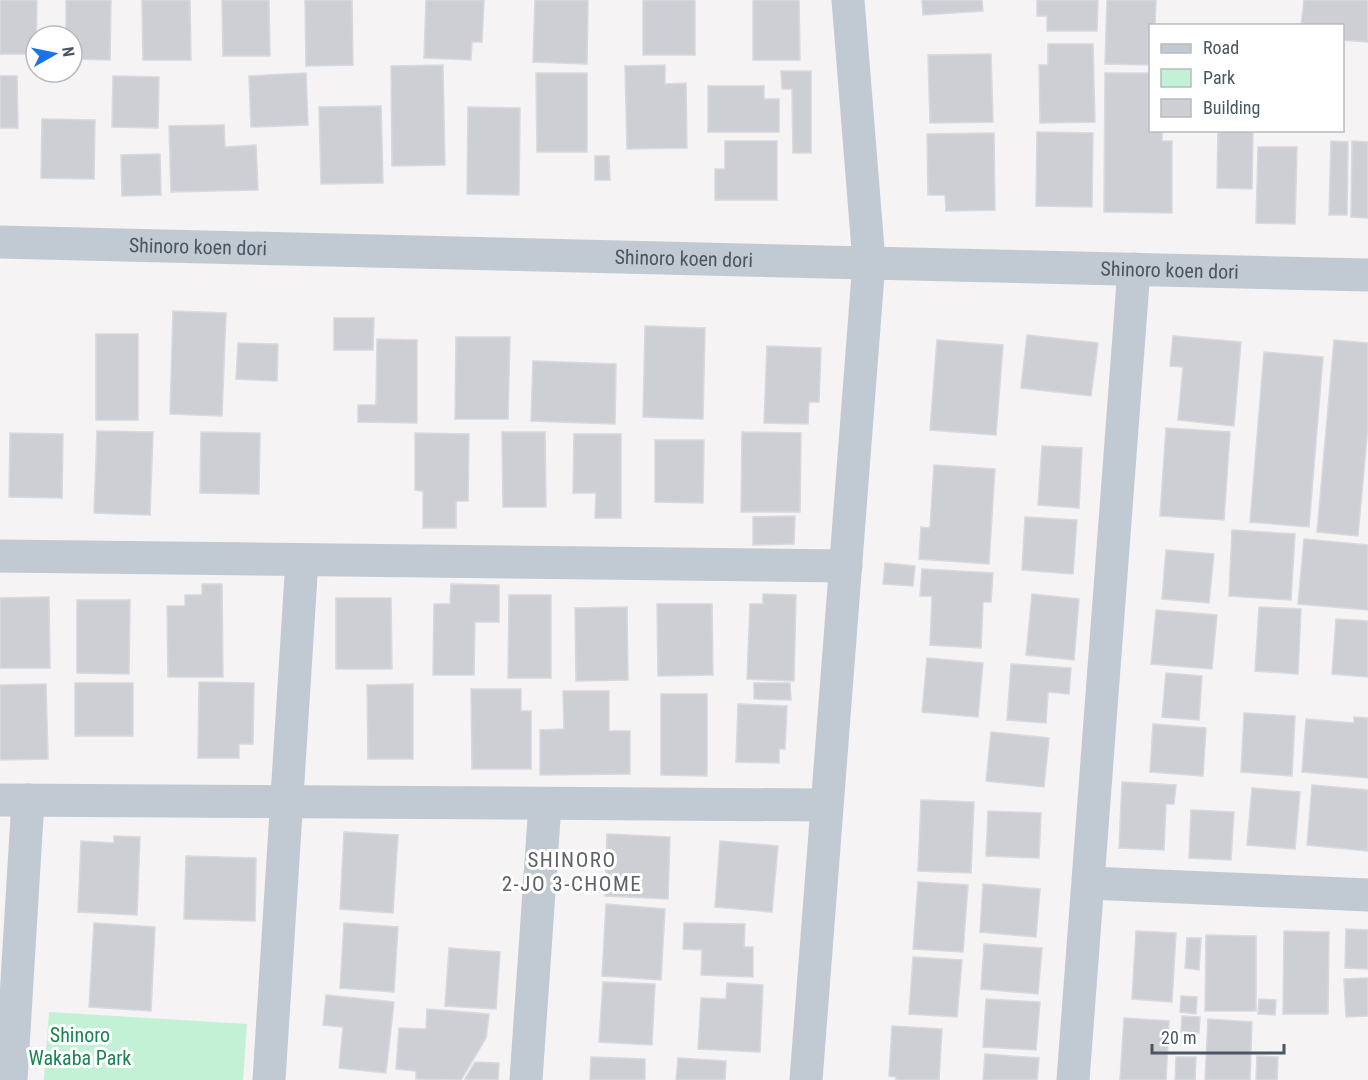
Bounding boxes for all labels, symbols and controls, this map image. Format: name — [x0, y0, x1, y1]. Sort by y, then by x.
north arrow — [24, 24, 84, 84]
legend — [1149, 24, 1344, 132]
text: Road — [1203, 37, 1239, 58]
text: N — [58, 45, 78, 58]
text: Park — [1203, 67, 1235, 88]
text: Building — [1203, 97, 1260, 118]
street label: Shinoro koen dori — [129, 233, 267, 260]
street label: Shinoro koen dori — [614, 245, 753, 272]
street label: Shinoro koen dori — [1100, 257, 1239, 284]
district label: SHINORO 2-JO 3-CHOME — [502, 848, 642, 896]
scale bar — [1152, 1017, 1284, 1055]
park label: Shinoro Wakaba Park — [29, 1023, 131, 1070]
text: 20 m — [1161, 1027, 1196, 1048]

